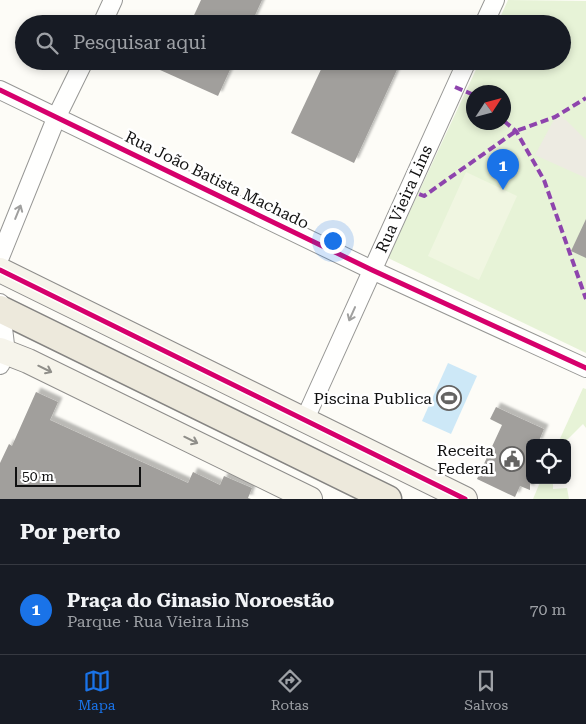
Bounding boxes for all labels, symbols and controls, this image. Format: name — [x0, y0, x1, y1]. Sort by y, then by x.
search box — [15, 15, 571, 70]
icon: search — [33, 29, 61, 57]
text: Pesquisar aqui — [73, 31, 206, 54]
north arrow — [466, 85, 511, 130]
street label: Rua João Batista Machado — [122, 127, 312, 233]
street label: Rua Vieira Lins — [372, 142, 436, 256]
pin: 1 — [487, 149, 519, 190]
one-way arrow — [14, 205, 24, 220]
your location — [320, 228, 346, 254]
one-way arrow — [347, 306, 357, 321]
one-way arrow — [37, 365, 52, 374]
sports icon: Piscina Publica — [436, 385, 462, 411]
place label: Piscina Publica — [313, 389, 432, 408]
one-way arrow — [183, 436, 198, 445]
map controls — [526, 439, 571, 484]
button: locate — [526, 439, 571, 484]
place label: Receita Federal — [437, 441, 494, 478]
public building icon: Receita Federal — [499, 446, 525, 472]
scale bar — [15, 464, 141, 487]
text: 50 m — [22, 468, 54, 484]
text: Por perto — [20, 520, 121, 544]
text: Praça do Ginasio Noroestão — [67, 589, 334, 612]
text: 1 — [32, 600, 40, 619]
text: 70 m — [529, 600, 566, 619]
text: Parque · Rua Vieira Lins — [67, 612, 249, 631]
tab: Mapa — [78, 667, 115, 713]
tab: Rotas — [271, 667, 309, 713]
tab: Salvos — [464, 667, 508, 713]

